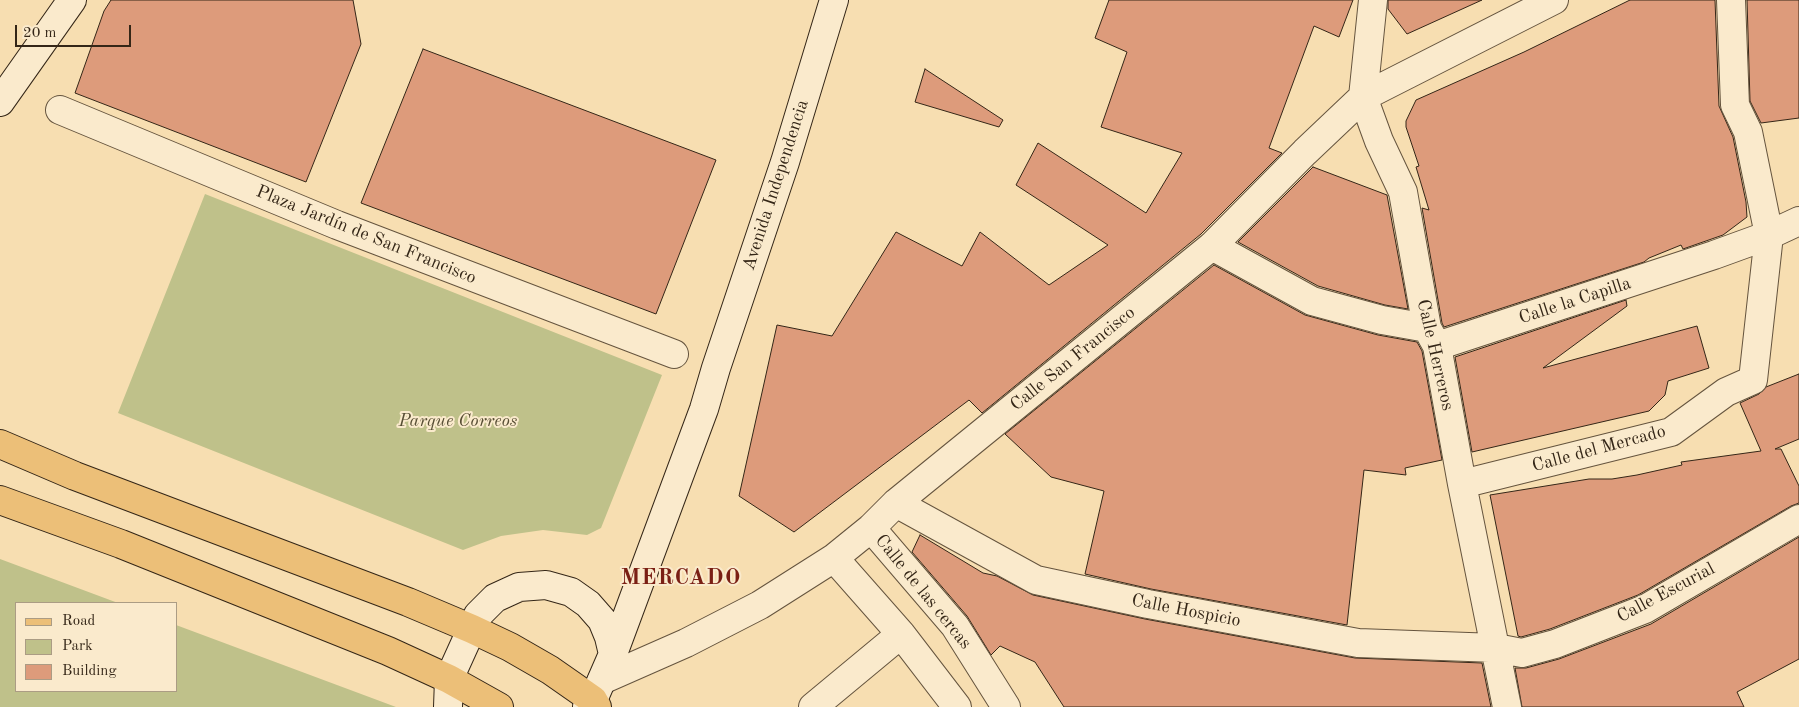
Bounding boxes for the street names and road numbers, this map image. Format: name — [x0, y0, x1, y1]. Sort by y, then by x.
street label: Avenida Independencia — [738, 97, 814, 273]
street label: Plaza Jardín de San Francisco — [253, 181, 479, 289]
street label: Calle la Capilla — [1516, 273, 1634, 329]
street label: Calle Herreros — [1412, 297, 1458, 413]
street label: Calle San Francisco — [1006, 302, 1140, 416]
street label: Calle del Mercado — [1530, 421, 1668, 477]
street label: Calle de las cercas — [870, 530, 976, 654]
street label: Calle Escurial — [1613, 558, 1719, 628]
street label: Calle Hospicio — [1130, 590, 1242, 632]

